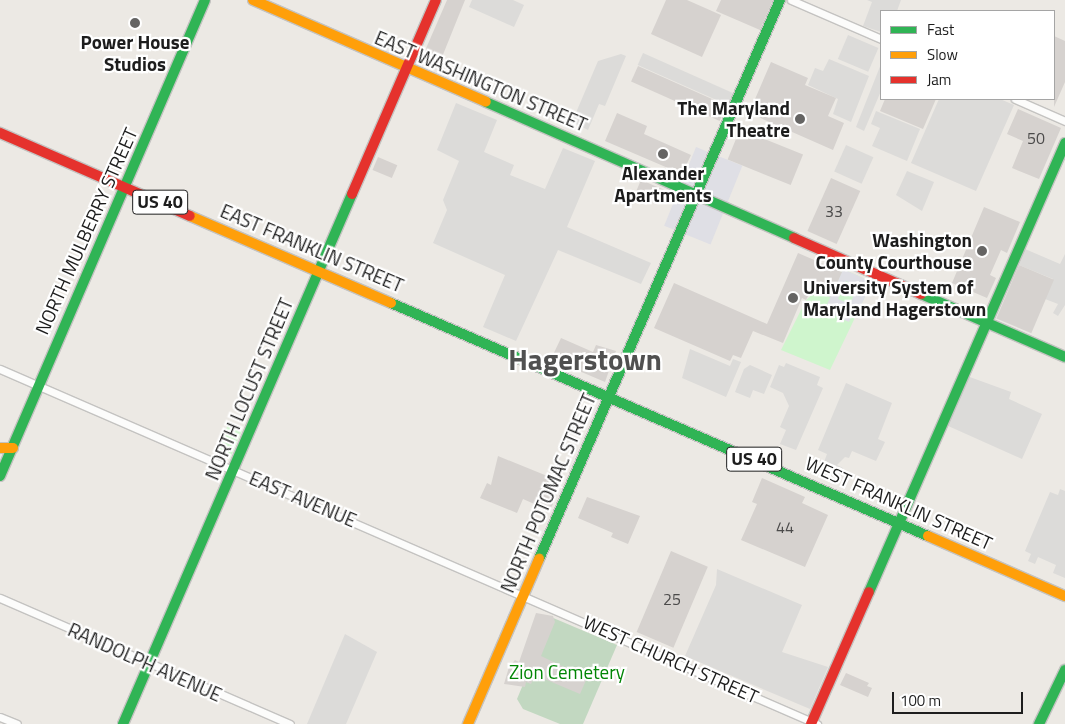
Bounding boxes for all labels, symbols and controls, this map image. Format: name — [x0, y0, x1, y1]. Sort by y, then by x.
legend — [880, 10, 1055, 100]
marker: Power House Studios — [129, 17, 141, 29]
text: Fast — [927, 18, 954, 41]
street label: EAST WASHINGTON STREET — [371, 26, 591, 136]
place label: Power House Studios — [81, 31, 189, 75]
text: Slow — [927, 43, 958, 66]
text: Jam — [927, 68, 951, 91]
place label: The Maryland Theatre — [677, 97, 790, 141]
marker: The Maryland Theatre — [794, 113, 806, 125]
street label: NORTH MULBERRY STREET — [30, 124, 142, 338]
house number: 50 — [1027, 128, 1045, 148]
marker: Alexander Apartments — [657, 148, 669, 160]
place label: Alexander Apartments — [614, 162, 712, 206]
road number: US 40 — [131, 186, 189, 218]
street label: EAST FRANKLIN STREET — [217, 199, 407, 297]
house number: 33 — [825, 201, 843, 221]
place label: Washington County Courthouse — [816, 229, 972, 273]
marker: Washington County Courthouse — [976, 245, 988, 257]
place label: University System of Maryland Hagerstown — [803, 276, 986, 320]
marker: University System of Maryland Hagerstown — [787, 292, 799, 304]
street label: NORTH LOCUST STREET — [200, 295, 298, 483]
district label: Hagerstown — [508, 343, 662, 377]
street label: NORTH POTOMAC STREET — [496, 390, 600, 596]
road number: US 40 — [725, 444, 783, 474]
street label: WEST FRANKLIN STREET — [802, 451, 996, 555]
street label: EAST AVENUE — [246, 466, 360, 532]
house number: 44 — [776, 517, 794, 537]
house number: 25 — [663, 589, 681, 609]
street label: WEST CHURCH STREET — [580, 610, 762, 708]
street label: RANDOLPH AVENUE — [65, 618, 225, 706]
park label: Zion Cemetery — [509, 661, 625, 683]
scale bar — [895, 682, 1026, 714]
text: 100 m — [900, 689, 941, 712]

